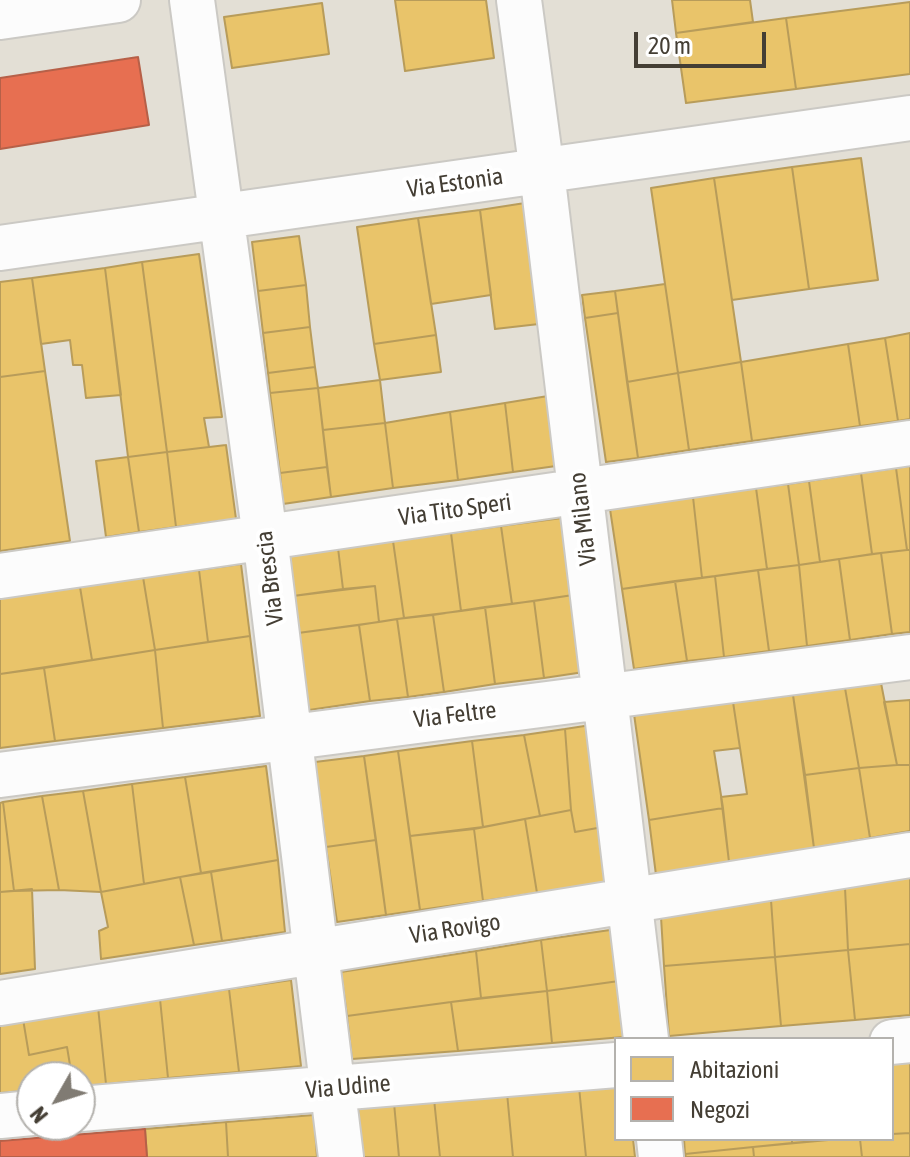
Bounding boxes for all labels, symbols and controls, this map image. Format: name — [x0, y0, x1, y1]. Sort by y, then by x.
scale bar — [638, 16, 770, 66]
text: 20 m — [648, 32, 691, 59]
street label: Via Estonia — [405, 162, 505, 204]
street label: Via Milano — [563, 471, 603, 567]
street label: Via Tito Speri — [397, 488, 513, 532]
street label: Via Brescia — [250, 529, 290, 627]
street label: Via Feltre — [412, 696, 498, 734]
street label: Via Rovigo — [408, 908, 502, 950]
legend — [614, 1037, 894, 1141]
text: Abitazioni — [690, 1056, 779, 1083]
north arrow — [16, 1061, 96, 1141]
street label: Via Udine — [304, 1069, 392, 1105]
text: Negozi — [690, 1096, 750, 1123]
text: N — [25, 1102, 53, 1128]

